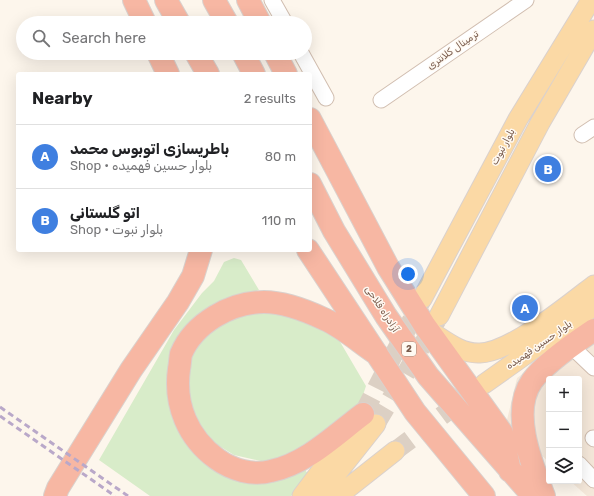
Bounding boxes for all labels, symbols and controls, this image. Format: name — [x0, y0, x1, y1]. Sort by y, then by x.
search box — [16, 16, 312, 60]
icon: search — [30, 27, 52, 49]
street label: ترمینال کلانتری — [425, 28, 481, 72]
text: Search here — [62, 29, 146, 47]
text: Nearby — [32, 88, 93, 108]
text: 2 results — [244, 91, 296, 106]
street label: بلوار نبوت — [488, 127, 518, 167]
text: باطریسازی اتوبوس محمد — [70, 140, 229, 158]
text: A — [40, 149, 50, 164]
text: 80 m — [265, 149, 296, 164]
pin: B — [535, 154, 561, 184]
text: Shop · بلوار حسین فهمیده — [70, 158, 212, 173]
text: اتو گلستانی — [70, 204, 140, 222]
text: B — [40, 213, 50, 228]
text: 110 m — [262, 213, 296, 228]
text: Shop · بلوار نبوت — [70, 222, 163, 237]
your location — [398, 264, 418, 284]
street label: آزادراه فلاحی — [363, 284, 402, 335]
pin: A — [512, 293, 538, 323]
street label: بلوار حسین فهمیده — [504, 318, 574, 372]
road number: 2 — [402, 342, 416, 356]
map controls — [546, 376, 582, 484]
button: + — [546, 376, 582, 412]
button: − — [546, 412, 582, 448]
button: layers — [546, 448, 582, 484]

